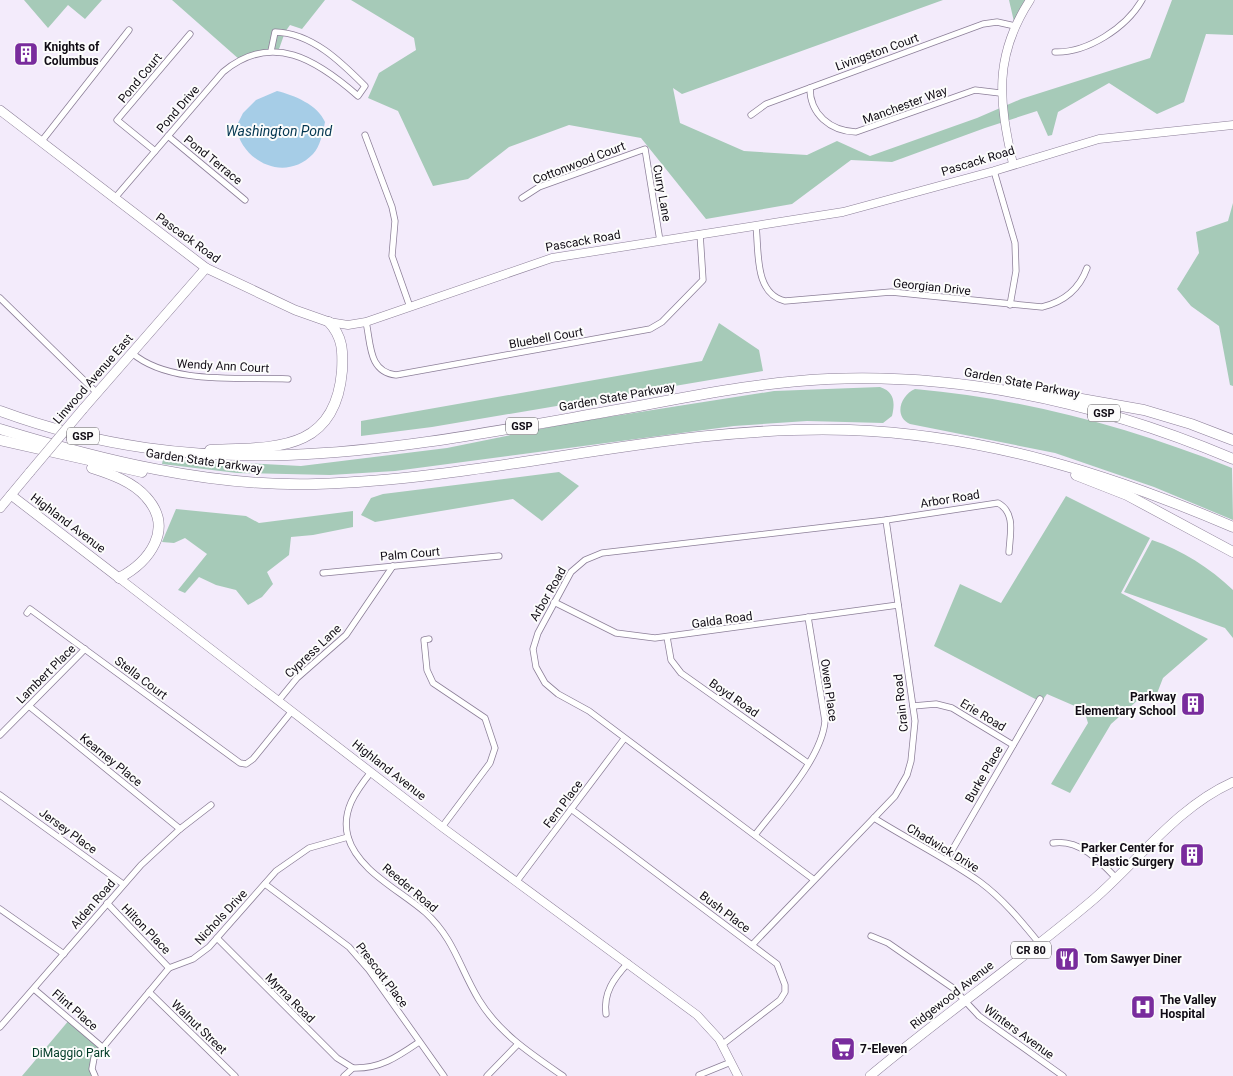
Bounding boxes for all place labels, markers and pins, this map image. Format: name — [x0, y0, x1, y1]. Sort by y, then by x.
place label: Knights of Columbus — [44, 40, 100, 68]
building icon: Knights of Columbus — [13, 41, 39, 67]
place label: Parkway Elementary School — [1075, 690, 1177, 718]
building icon: Parkway Elementary School — [1180, 691, 1206, 717]
place label: Parker Center for Plastic Surgery — [1081, 841, 1175, 869]
building icon: Parker Center for Plastic Surgery — [1179, 842, 1205, 868]
restaurant icon: Tom Sawyer Diner — [1054, 946, 1080, 972]
place label: Tom Sawyer Diner — [1084, 952, 1182, 966]
place label: The Valley Hospital — [1160, 993, 1217, 1021]
hospital icon: The Valley Hospital — [1130, 994, 1156, 1020]
supermarket icon: 7-Eleven — [830, 1036, 856, 1062]
place label: 7-Eleven — [860, 1042, 907, 1056]

